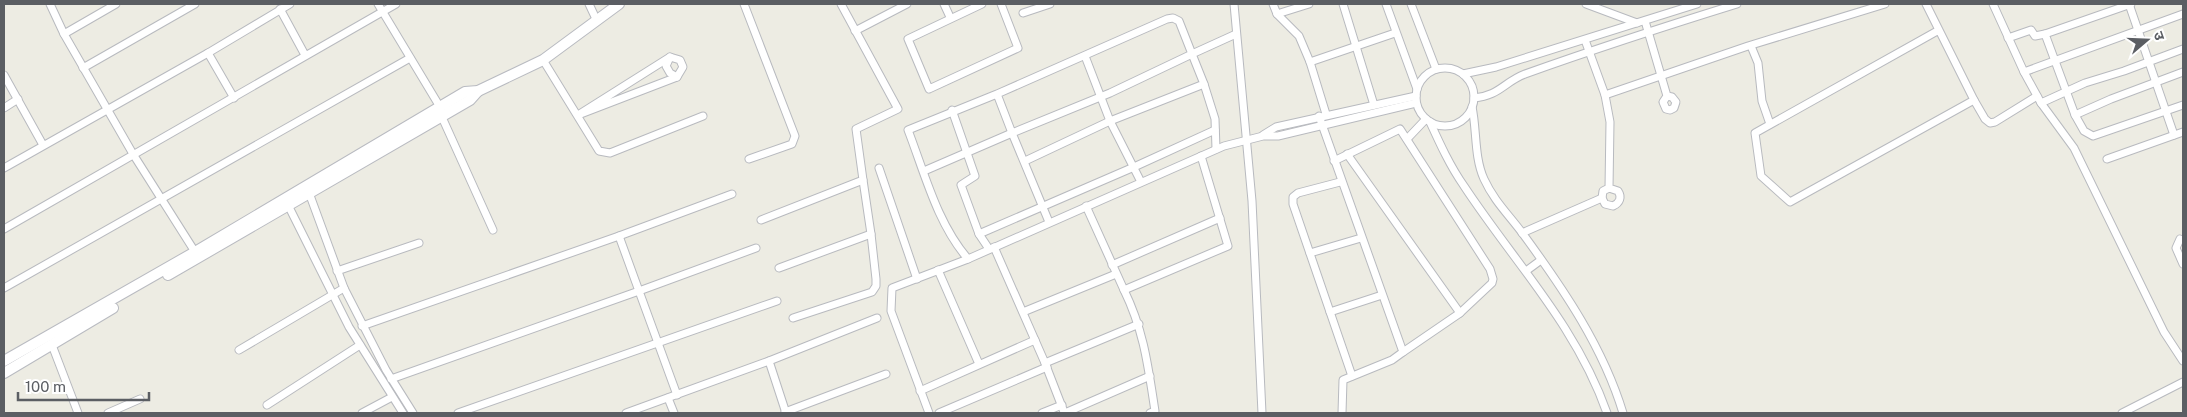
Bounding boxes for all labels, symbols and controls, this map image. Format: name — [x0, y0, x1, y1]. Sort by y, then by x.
north arrow — [2122, 15, 2172, 65]
text: उ — [2150, 29, 2168, 43]
scale bar — [18, 370, 149, 402]
text: 100 m — [25, 378, 66, 395]

